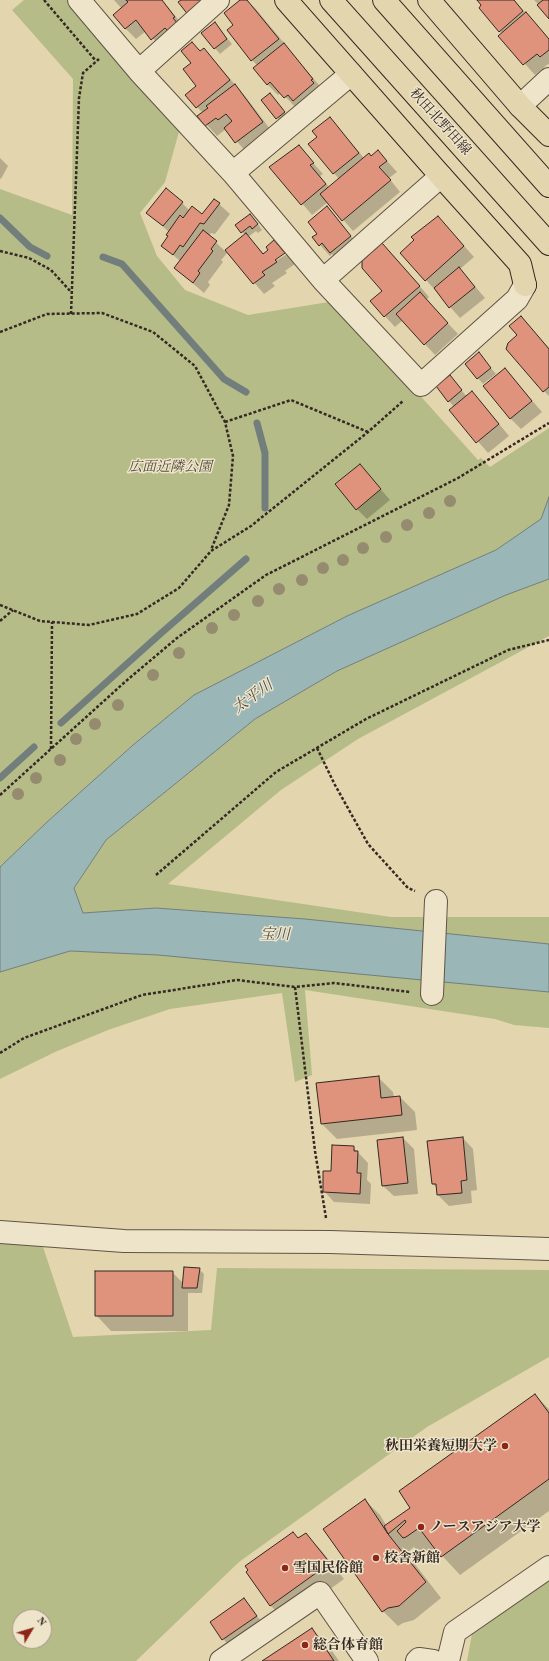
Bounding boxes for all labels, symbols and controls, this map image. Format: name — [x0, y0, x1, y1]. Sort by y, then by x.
street label: 秋田北野田線 — [406, 85, 474, 159]
park label: 広面近隣公園 — [128, 459, 212, 475]
water label: 太平川 — [230, 676, 276, 718]
water label: 宝川 — [260, 926, 290, 944]
place label: 秋田栄養短期大学 — [385, 1438, 497, 1454]
marker: 秋田栄養短期大学 — [500, 1441, 510, 1451]
place label: ノースアジア大学 — [429, 1519, 541, 1535]
marker: ノースアジア大学 — [416, 1522, 426, 1532]
place label: 校舎新館 — [384, 1550, 440, 1566]
marker: 校舎新館 — [371, 1553, 381, 1563]
place label: 雪国民俗館 — [293, 1560, 363, 1576]
marker: 雪国民俗館 — [280, 1563, 290, 1573]
north arrow — [12, 1609, 52, 1649]
text: N — [34, 1615, 48, 1629]
place label: 総合体育館 — [313, 1637, 383, 1653]
marker: 総合体育館 — [300, 1640, 310, 1650]

